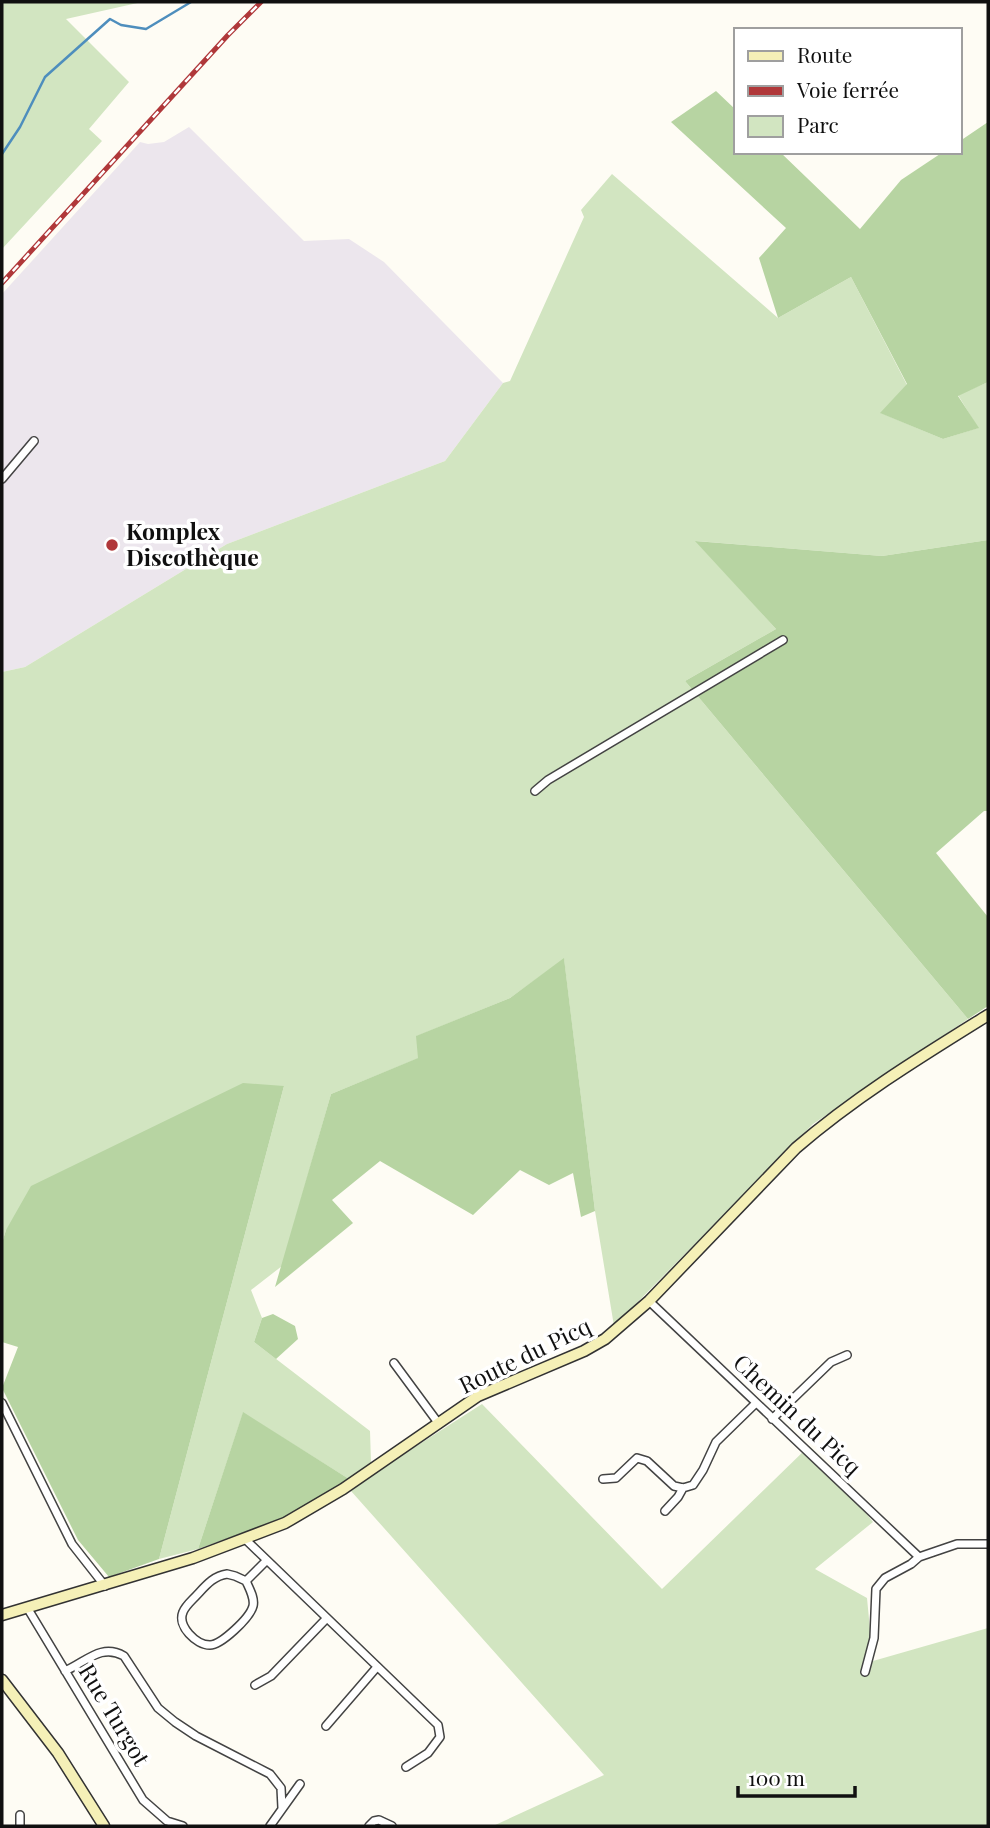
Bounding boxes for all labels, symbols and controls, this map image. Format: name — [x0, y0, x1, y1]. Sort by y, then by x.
legend — [734, 28, 962, 154]
text: Route — [797, 40, 852, 68]
text: Voie ferrée — [796, 75, 899, 103]
text: Parc — [797, 110, 839, 138]
place label: Komplex Discothèque — [126, 515, 259, 572]
marker: Komplex Discothèque — [104, 537, 120, 553]
street label: Route du Picq — [453, 1309, 596, 1400]
street label: Chemin du Picq — [727, 1347, 869, 1481]
street label: Rue Turgot — [73, 1657, 158, 1772]
scale bar — [738, 1755, 855, 1799]
text: 100 m — [748, 1763, 805, 1791]

